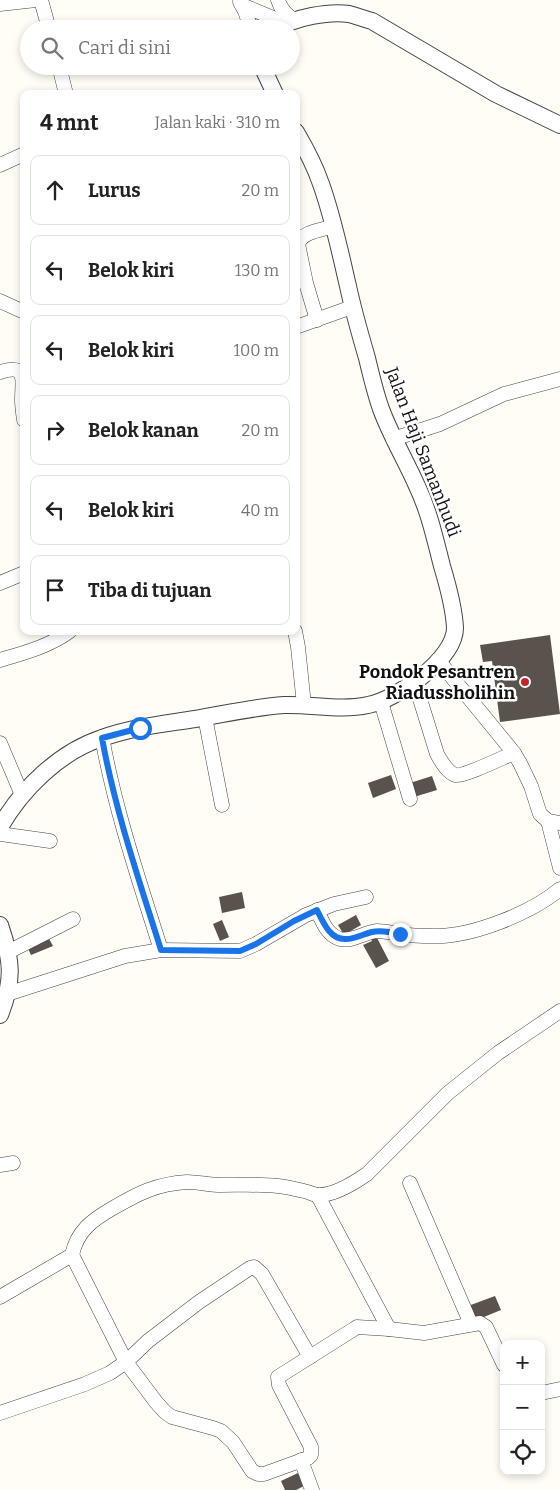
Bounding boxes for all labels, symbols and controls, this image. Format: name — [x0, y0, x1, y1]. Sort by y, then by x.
search box — [20, 20, 300, 75]
icon: search — [38, 34, 66, 62]
text: Cari di sini — [78, 36, 171, 59]
text: 4 mnt — [40, 110, 98, 136]
text: Jalan kaki · 310 m — [155, 113, 280, 132]
icon: ahead — [41, 176, 69, 204]
text: Lurus — [88, 179, 141, 202]
text: 20 m — [242, 181, 279, 200]
icon: left — [41, 256, 69, 284]
text: Belok kiri — [88, 259, 174, 282]
text: 130 m — [235, 261, 279, 280]
icon: left — [41, 336, 69, 364]
text: Belok kiri — [88, 339, 174, 362]
text: 100 m — [234, 341, 279, 360]
street label: Jalan Haji Samanhudi — [380, 363, 466, 540]
icon: right — [41, 416, 69, 444]
text: Belok kanan — [88, 419, 199, 442]
text: 20 m — [242, 421, 279, 440]
icon: left — [41, 496, 69, 524]
text: Belok kiri — [88, 499, 174, 522]
text: 40 m — [241, 501, 279, 520]
icon: arrive — [41, 576, 69, 604]
text: Tiba di tujuan — [88, 579, 212, 602]
place label: Pondok Pesantren Riadussholihin — [359, 661, 515, 704]
marker: Pondok Pesantren Riadussholihin — [519, 676, 531, 688]
route start — [129, 717, 152, 740]
route end — [389, 923, 412, 946]
map controls — [500, 1340, 545, 1475]
button: + — [500, 1340, 545, 1385]
button: − — [500, 1385, 545, 1430]
button: locate — [500, 1430, 545, 1475]

